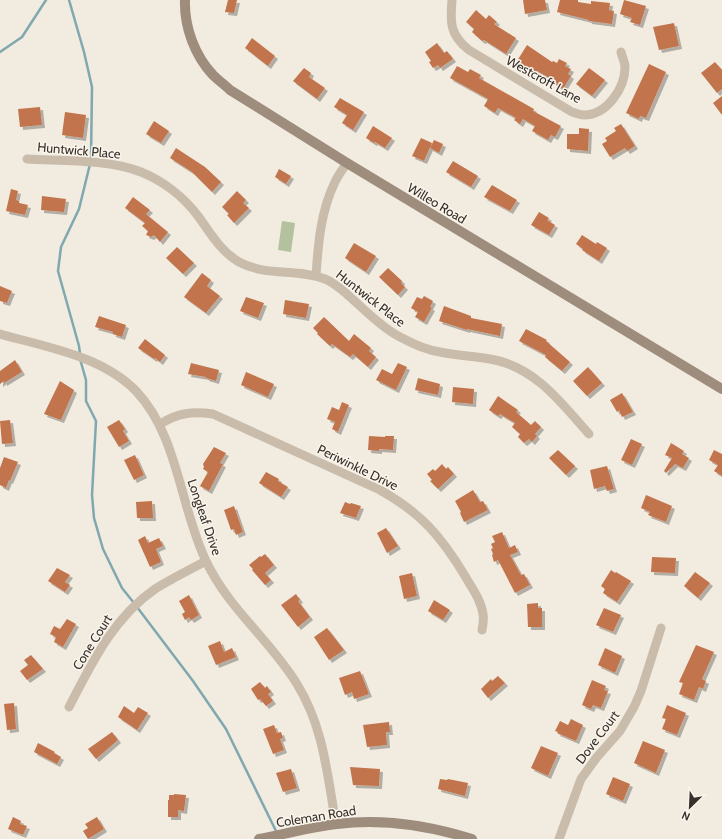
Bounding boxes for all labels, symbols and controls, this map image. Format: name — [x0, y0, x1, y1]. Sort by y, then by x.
street label: Westcroft Lane — [504, 52, 585, 106]
street label: Huntwick Place — [37, 138, 122, 162]
street label: Willeo Road — [405, 179, 469, 227]
street label: Huntwick Place — [333, 266, 409, 330]
street label: Periwinkle Drive — [315, 441, 401, 494]
street label: Longleaf Drive — [184, 477, 226, 558]
street label: Cone Court — [69, 611, 116, 673]
street label: Dove Court — [572, 707, 623, 767]
north arrow — [670, 787, 710, 827]
street label: Coleman Road — [275, 802, 357, 830]
text: N — [680, 808, 692, 824]

